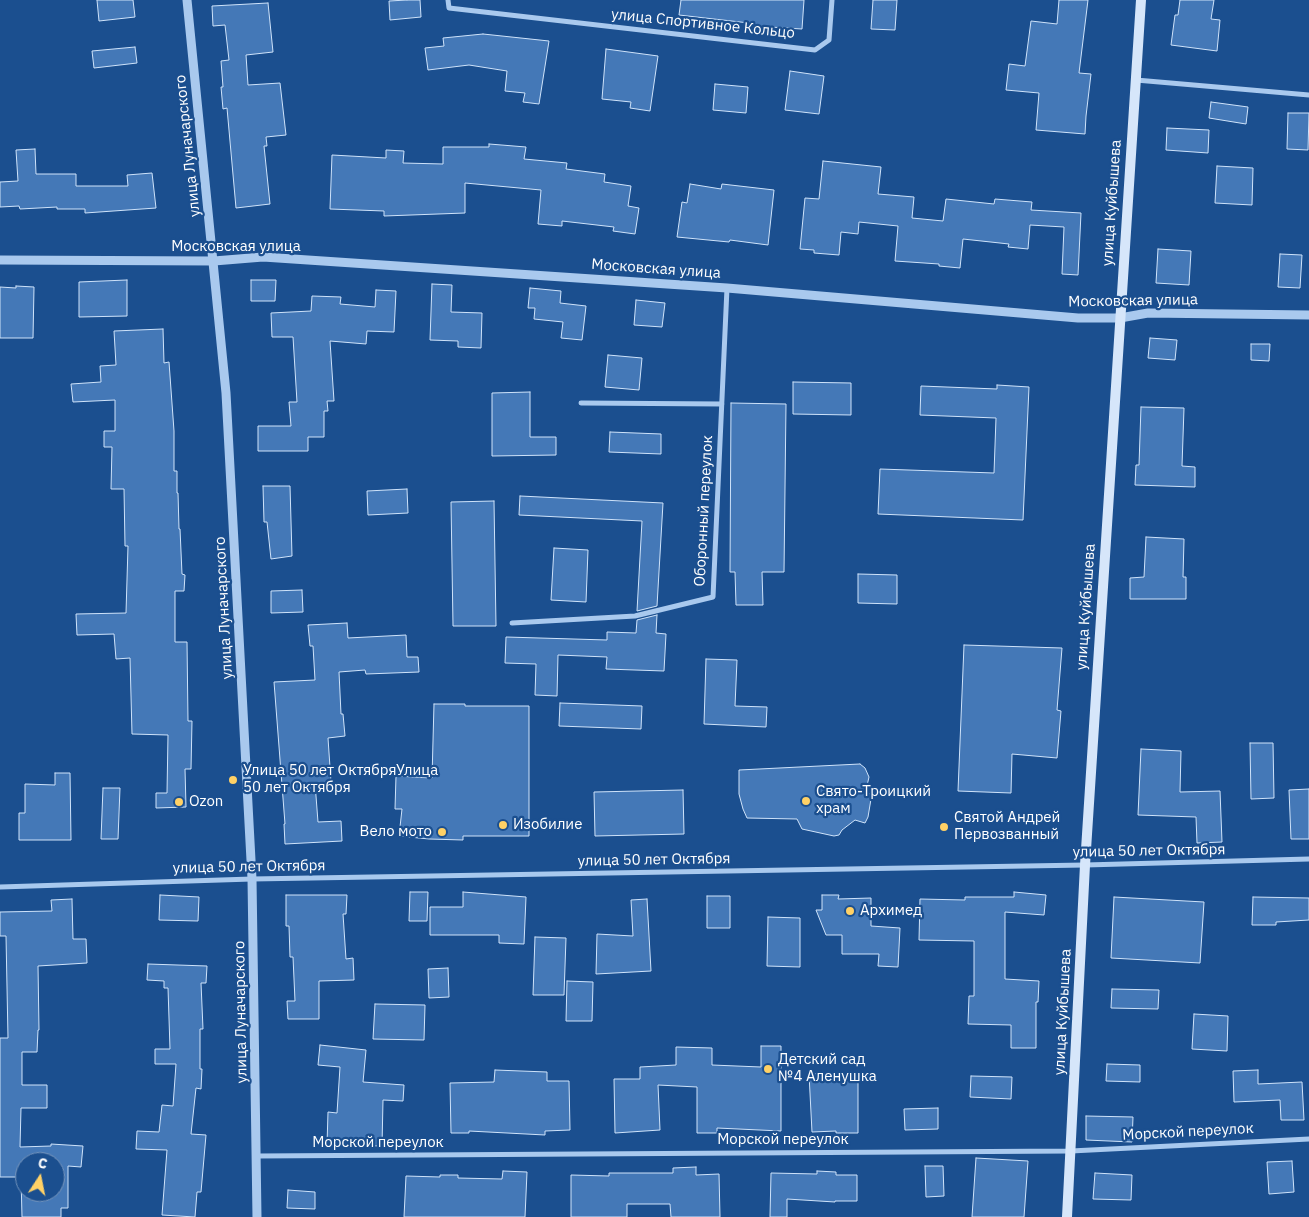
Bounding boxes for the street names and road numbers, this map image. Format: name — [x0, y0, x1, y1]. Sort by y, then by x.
street label: улица Спортивное Кольцо — [610, 5, 796, 43]
street label: улица Луначарского — [172, 74, 204, 218]
street label: улица Куйбышева — [1099, 139, 1125, 267]
street label: Московская улица — [171, 238, 301, 256]
street label: Московская улица — [591, 255, 721, 283]
street label: Московская улица — [1068, 291, 1198, 311]
street label: Оборонный переулок — [691, 435, 717, 587]
street label: улица Луначарского — [211, 536, 237, 680]
street label: улица Куйбышева — [1073, 543, 1099, 671]
street label: улица 50 лет Октября — [1072, 841, 1226, 861]
street label: улица 50 лет Октября — [577, 850, 731, 870]
street label: улица 50 лет Октября — [172, 857, 326, 877]
street label: улица Луначарского — [231, 940, 251, 1084]
street label: улица Куйбышева — [1051, 948, 1075, 1076]
street label: Морской переулок — [1122, 1120, 1254, 1144]
street label: Морской переулок — [717, 1131, 849, 1149]
street label: Морской переулок — [312, 1134, 444, 1152]

